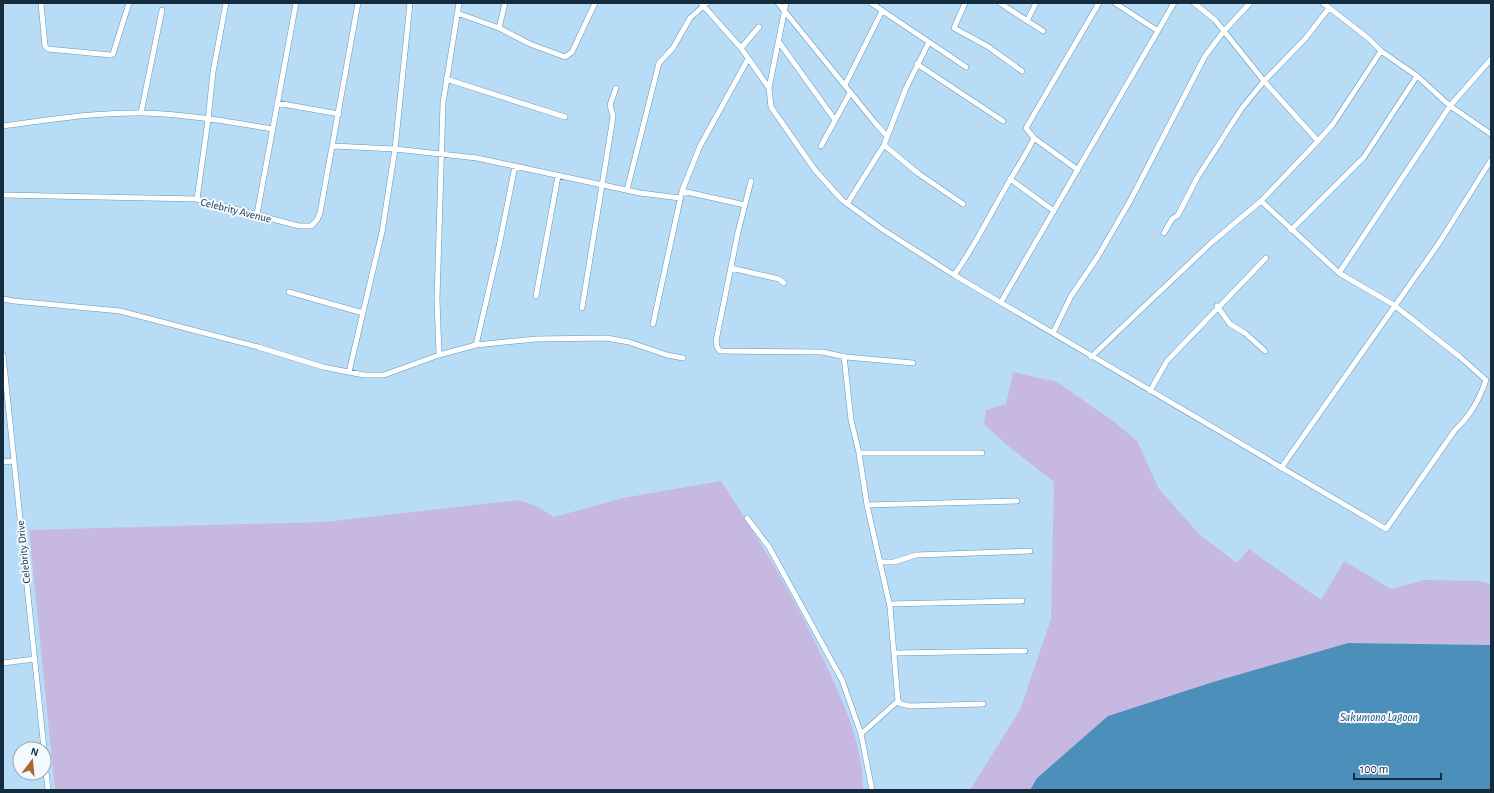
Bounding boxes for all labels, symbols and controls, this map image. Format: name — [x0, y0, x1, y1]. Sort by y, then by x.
street label: Celebrity Avenue — [200, 196, 272, 225]
street label: Celebrity Drive — [15, 520, 32, 584]
water label: Sakumono Lagoon — [1340, 711, 1418, 723]
north arrow — [12, 741, 52, 781]
text: N — [29, 746, 40, 758]
scale bar — [1354, 755, 1441, 781]
text: 100 m — [1360, 763, 1388, 775]

